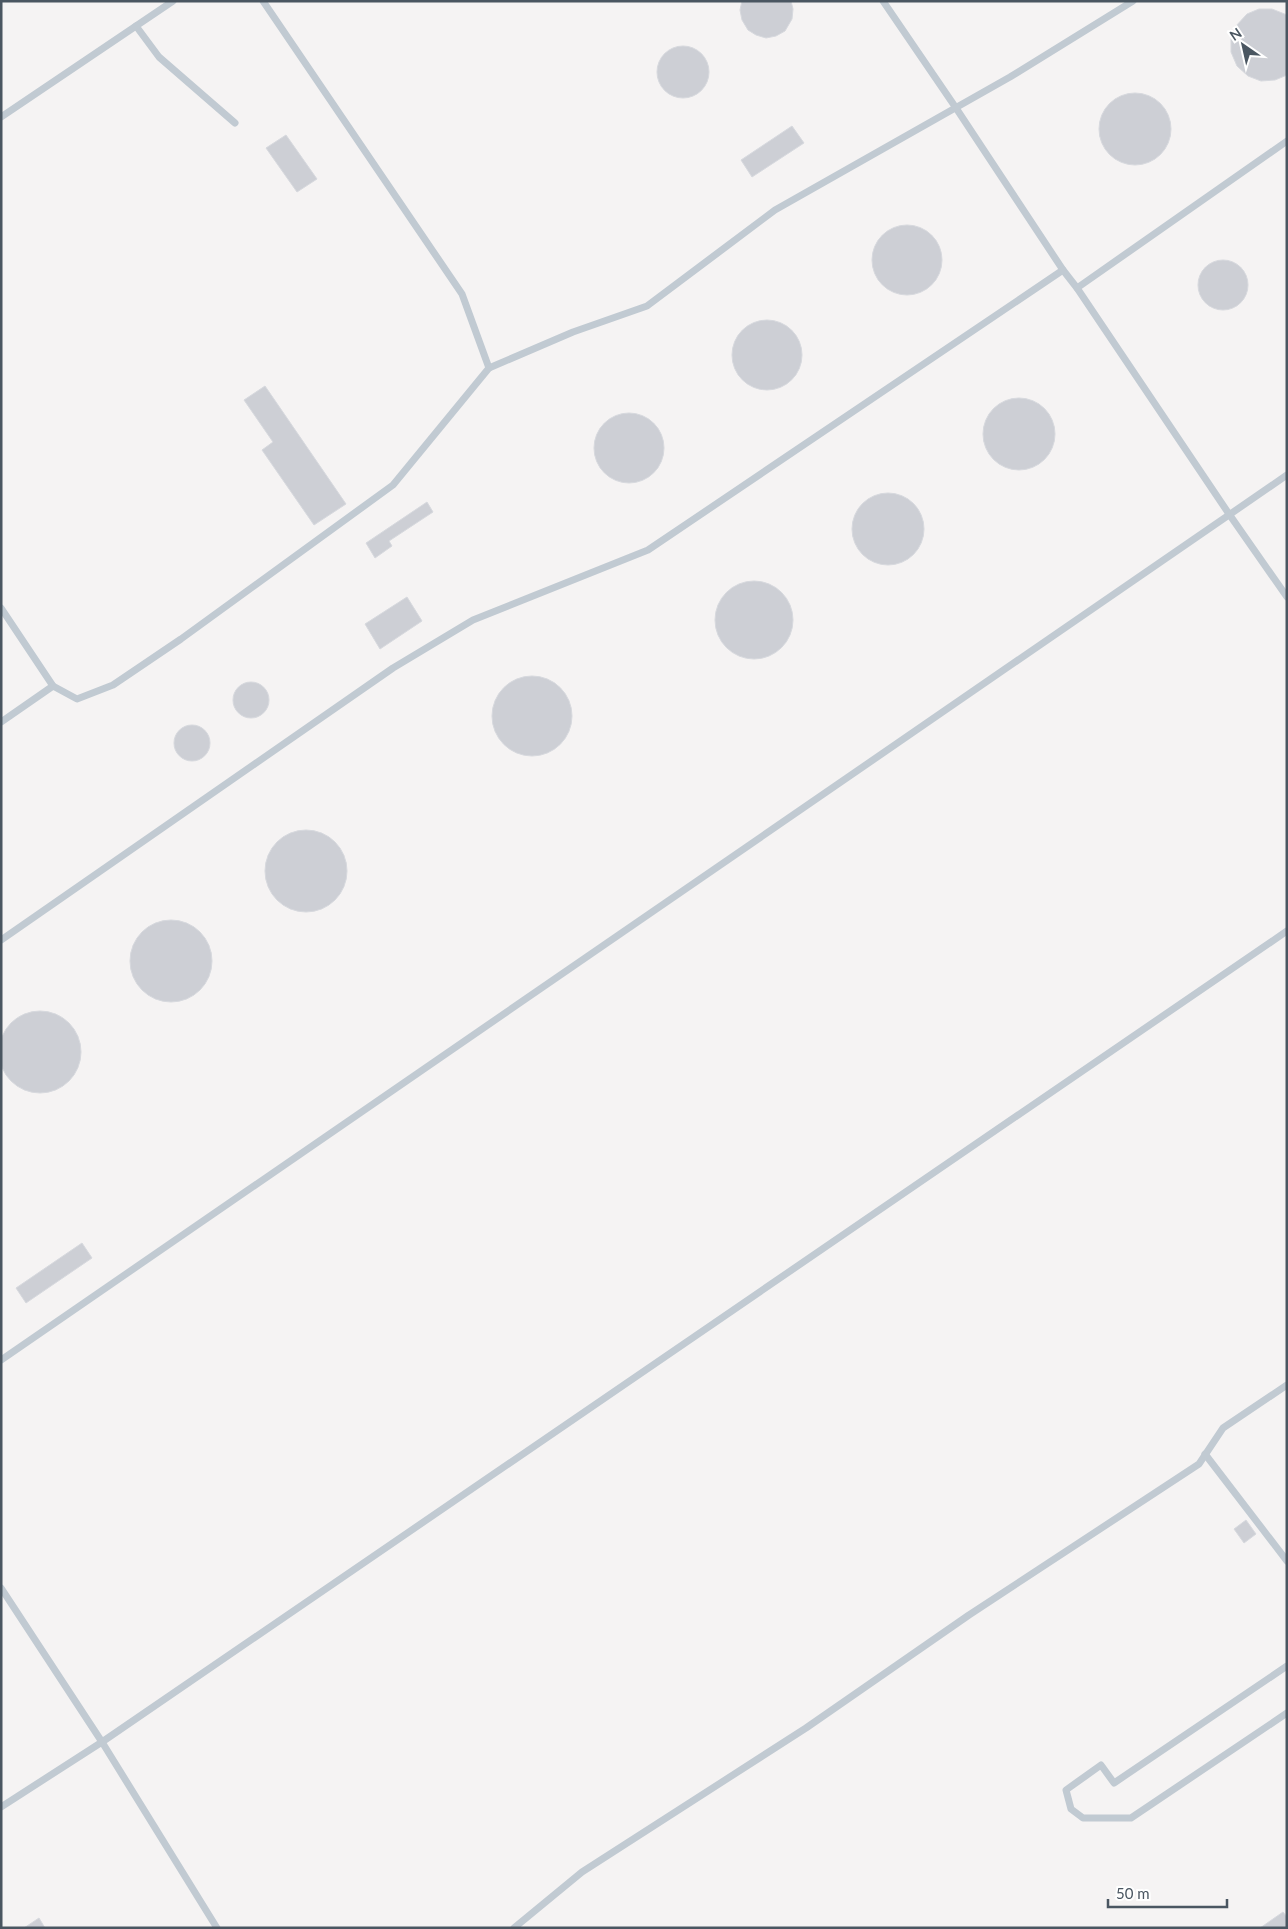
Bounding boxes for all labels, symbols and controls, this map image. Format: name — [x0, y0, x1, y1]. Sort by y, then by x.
north arrow — [1218, 20, 1268, 70]
text: N — [1226, 24, 1245, 44]
scale bar — [1108, 1876, 1227, 1908]
text: 50 m — [1116, 1884, 1150, 1902]

